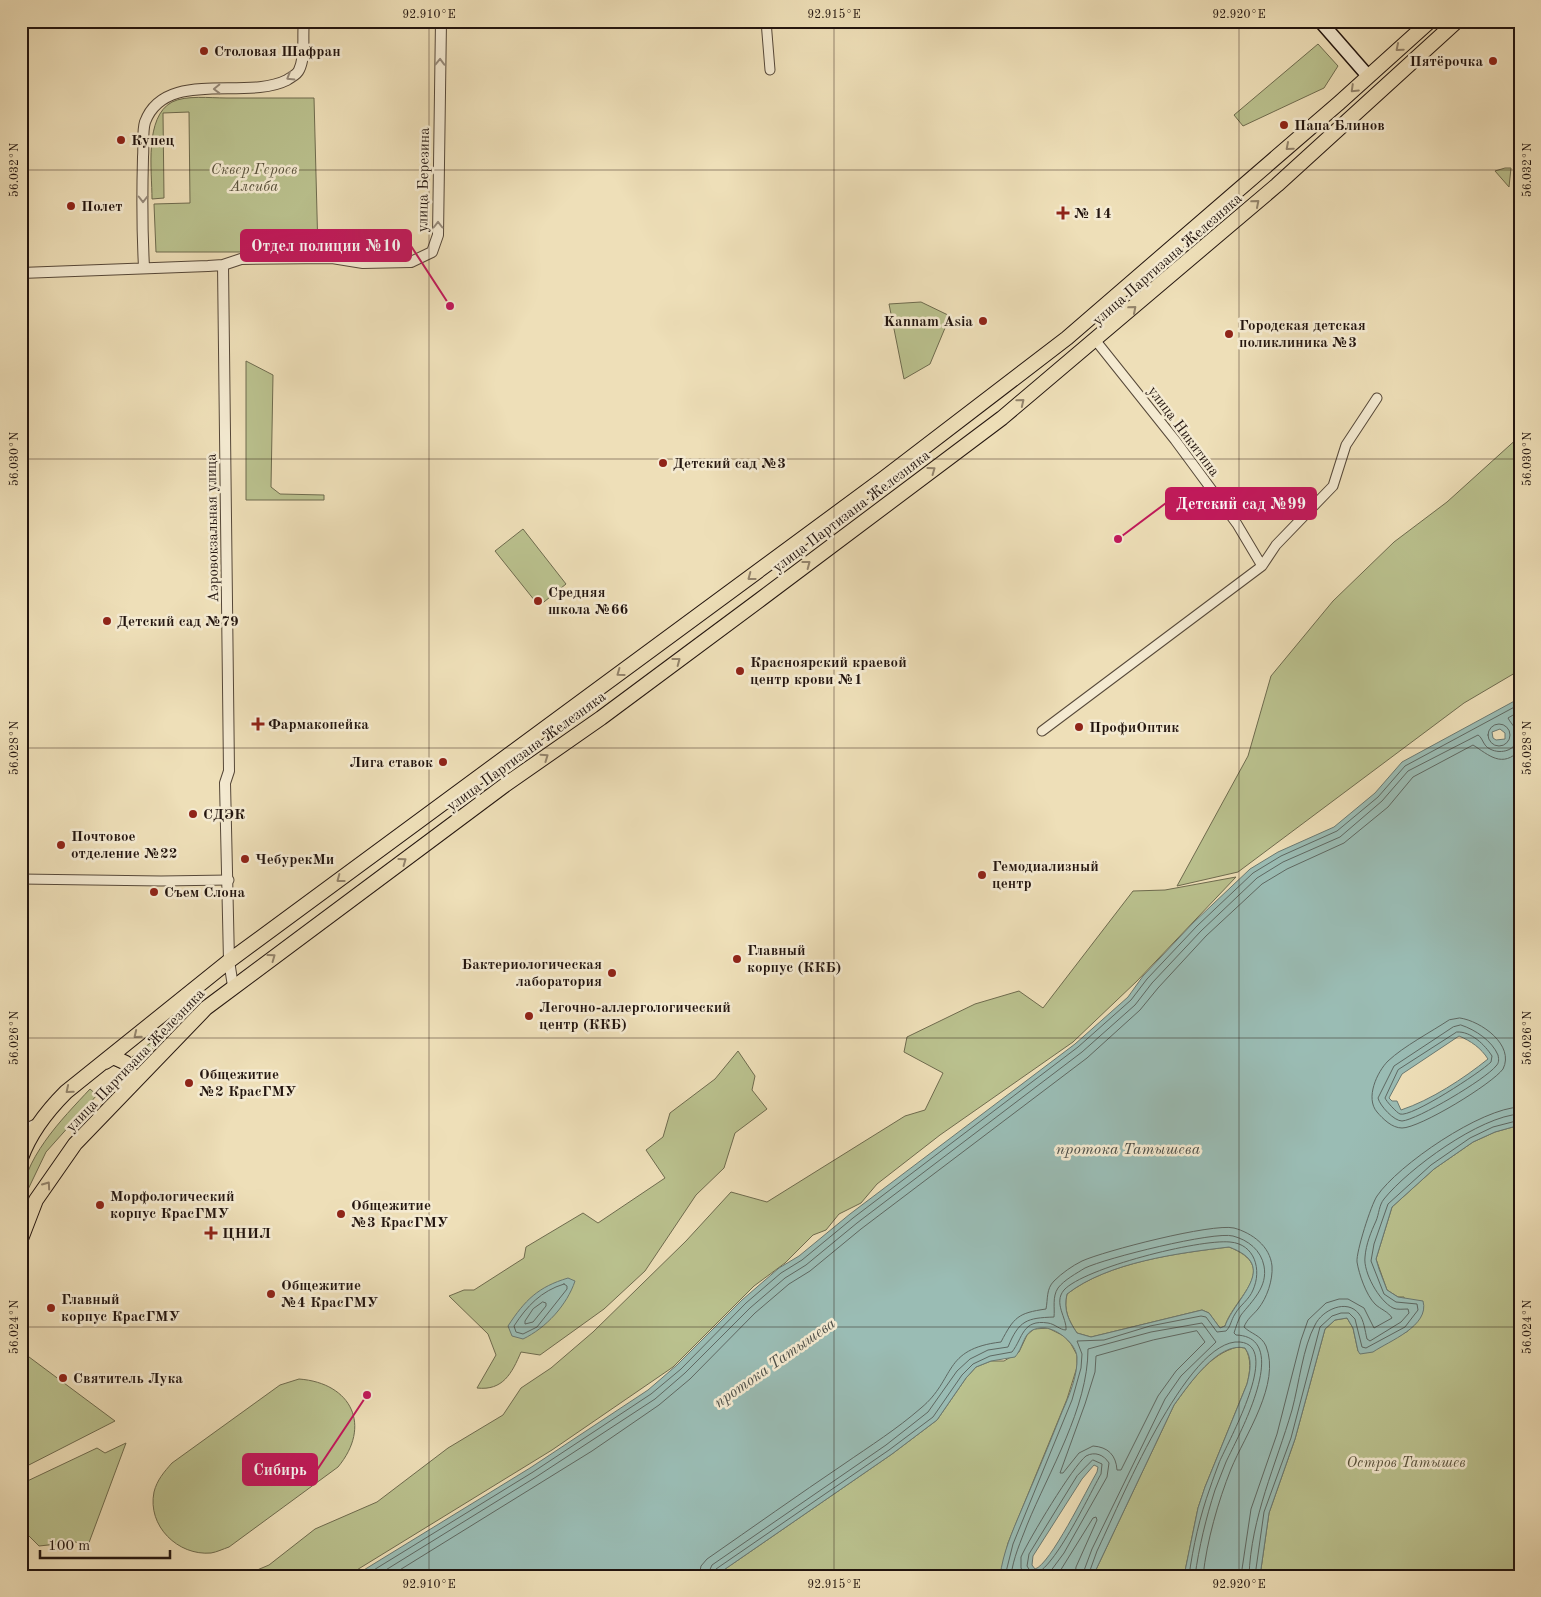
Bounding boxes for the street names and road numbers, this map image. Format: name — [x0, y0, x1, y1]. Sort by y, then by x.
street label: улица Березина — [416, 127, 433, 233]
street label: улица Партизана Железняка — [1090, 191, 1246, 329]
street label: улица Никитина — [1144, 384, 1222, 480]
street label: улица Партизана Железняка — [771, 448, 934, 576]
street label: Аэровокзальная улица — [205, 453, 222, 603]
street label: улица Партизана Железняка — [445, 689, 610, 815]
street label: улица Партизана Железняка — [64, 986, 209, 1135]

